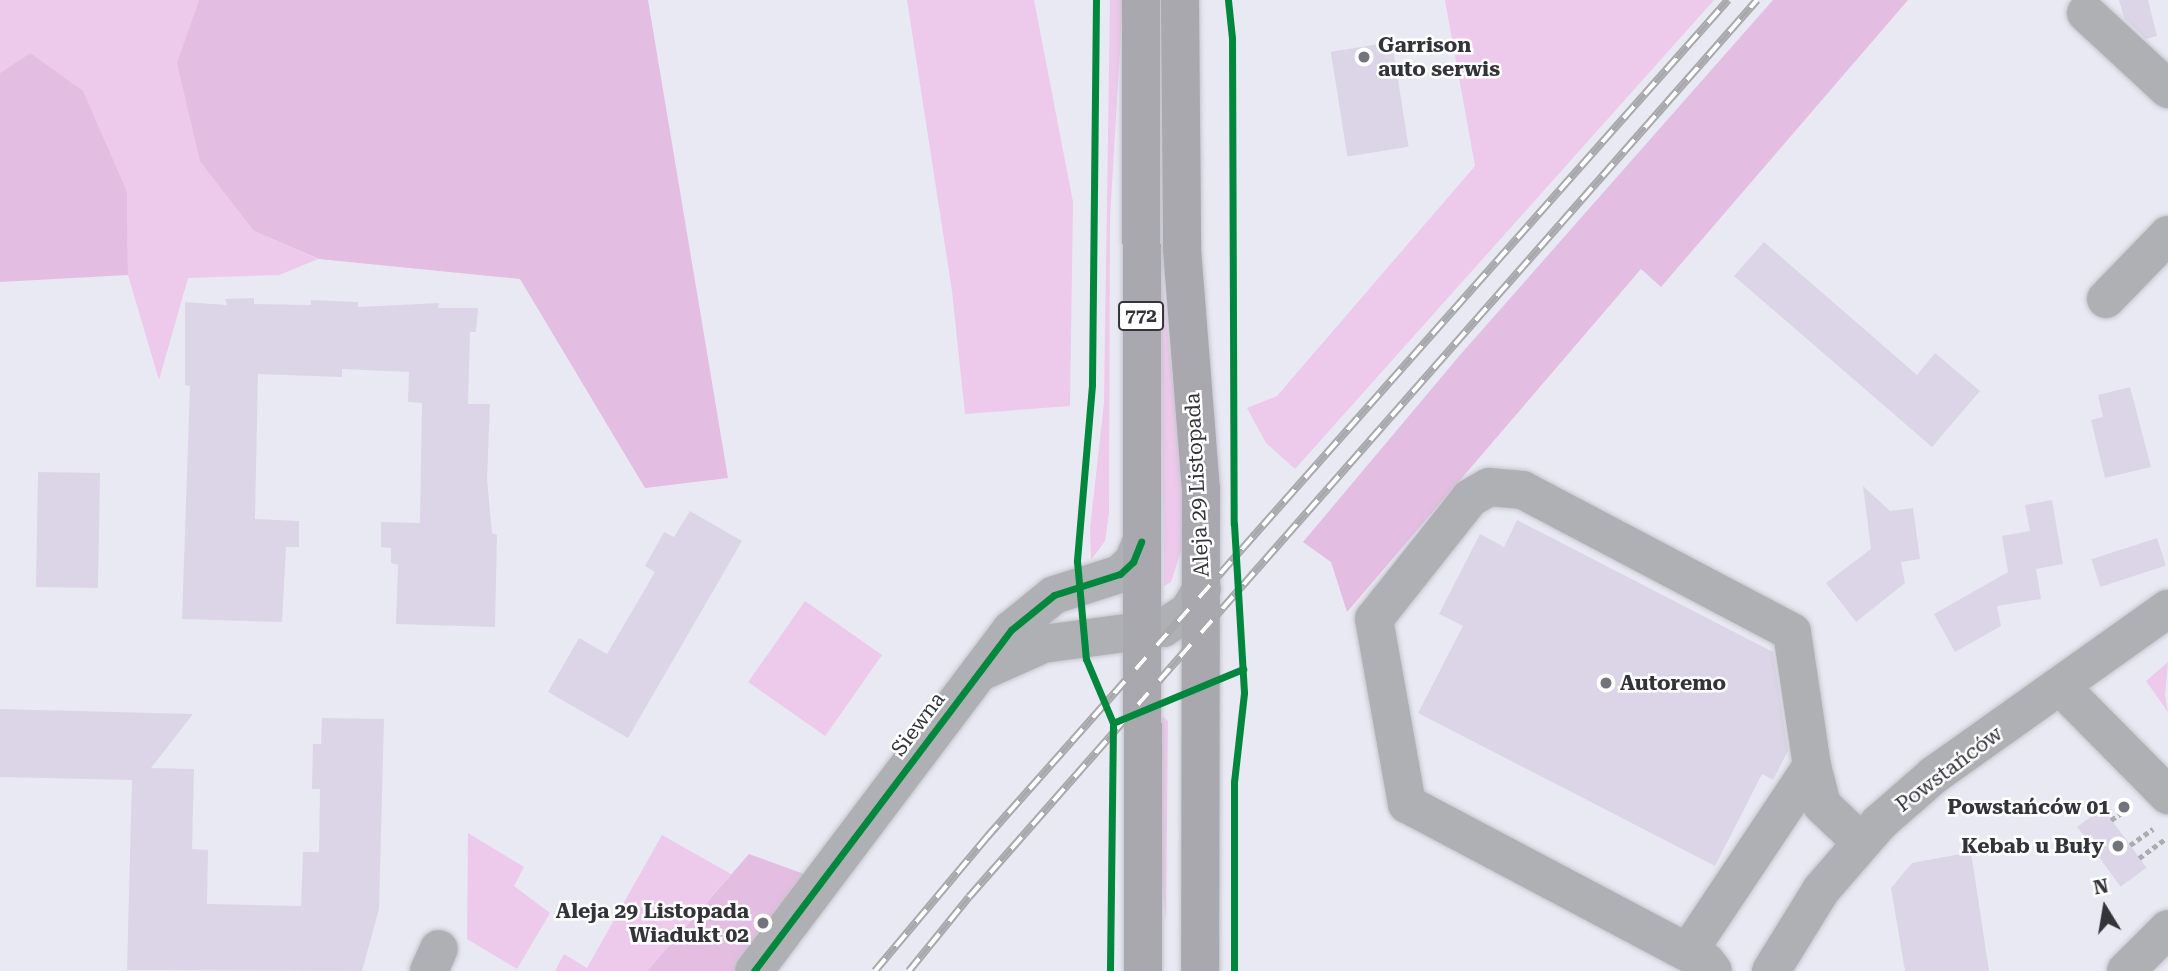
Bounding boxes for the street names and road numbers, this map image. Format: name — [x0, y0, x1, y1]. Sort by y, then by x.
road number: 772 — [1116, 300, 1166, 332]
street label: Aleja 29 Listopada — [1180, 392, 1214, 578]
street label: Siewna — [886, 687, 950, 761]
street label: Powstańców — [1891, 721, 2007, 817]

